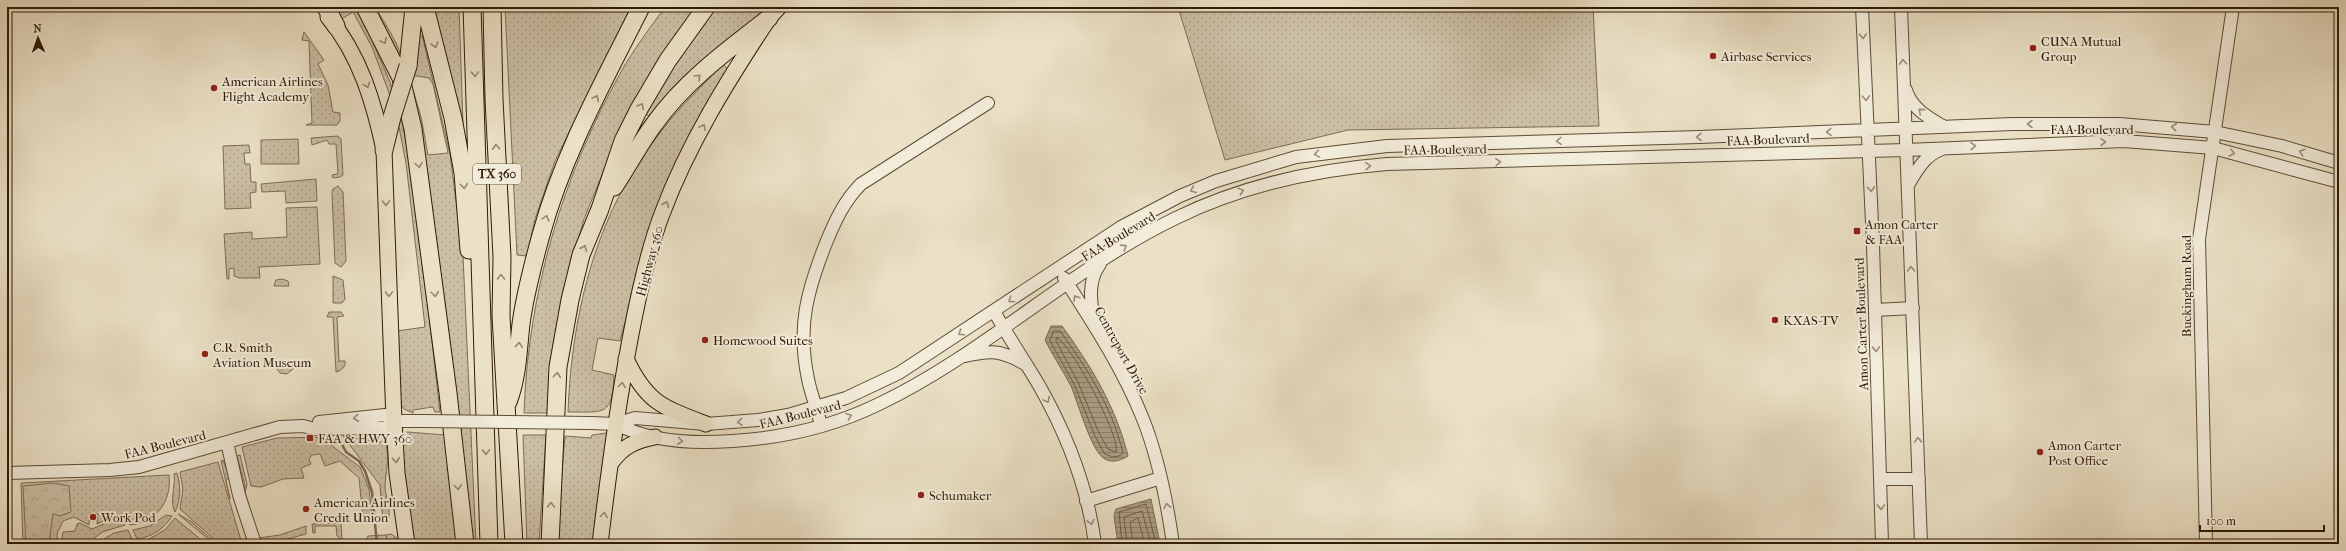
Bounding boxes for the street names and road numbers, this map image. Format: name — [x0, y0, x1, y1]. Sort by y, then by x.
street label: FAA Boulevard — [2050, 122, 2135, 137]
street label: FAA Boulevard — [1726, 131, 1811, 148]
street label: FAA Boulevard — [1403, 141, 1488, 158]
road number: TX 360 — [473, 164, 521, 184]
street label: FAA Boulevard — [1079, 208, 1159, 264]
street label: Highway 360 — [633, 224, 666, 298]
street label: Buckingham Road — [2179, 234, 2194, 337]
street label: Amon Carter Boulevard — [1852, 256, 1871, 392]
street label: Centreport Drive — [1091, 304, 1152, 397]
street label: FAA Boulevard — [758, 397, 843, 432]
street label: FAA Boulevard — [123, 427, 208, 462]

